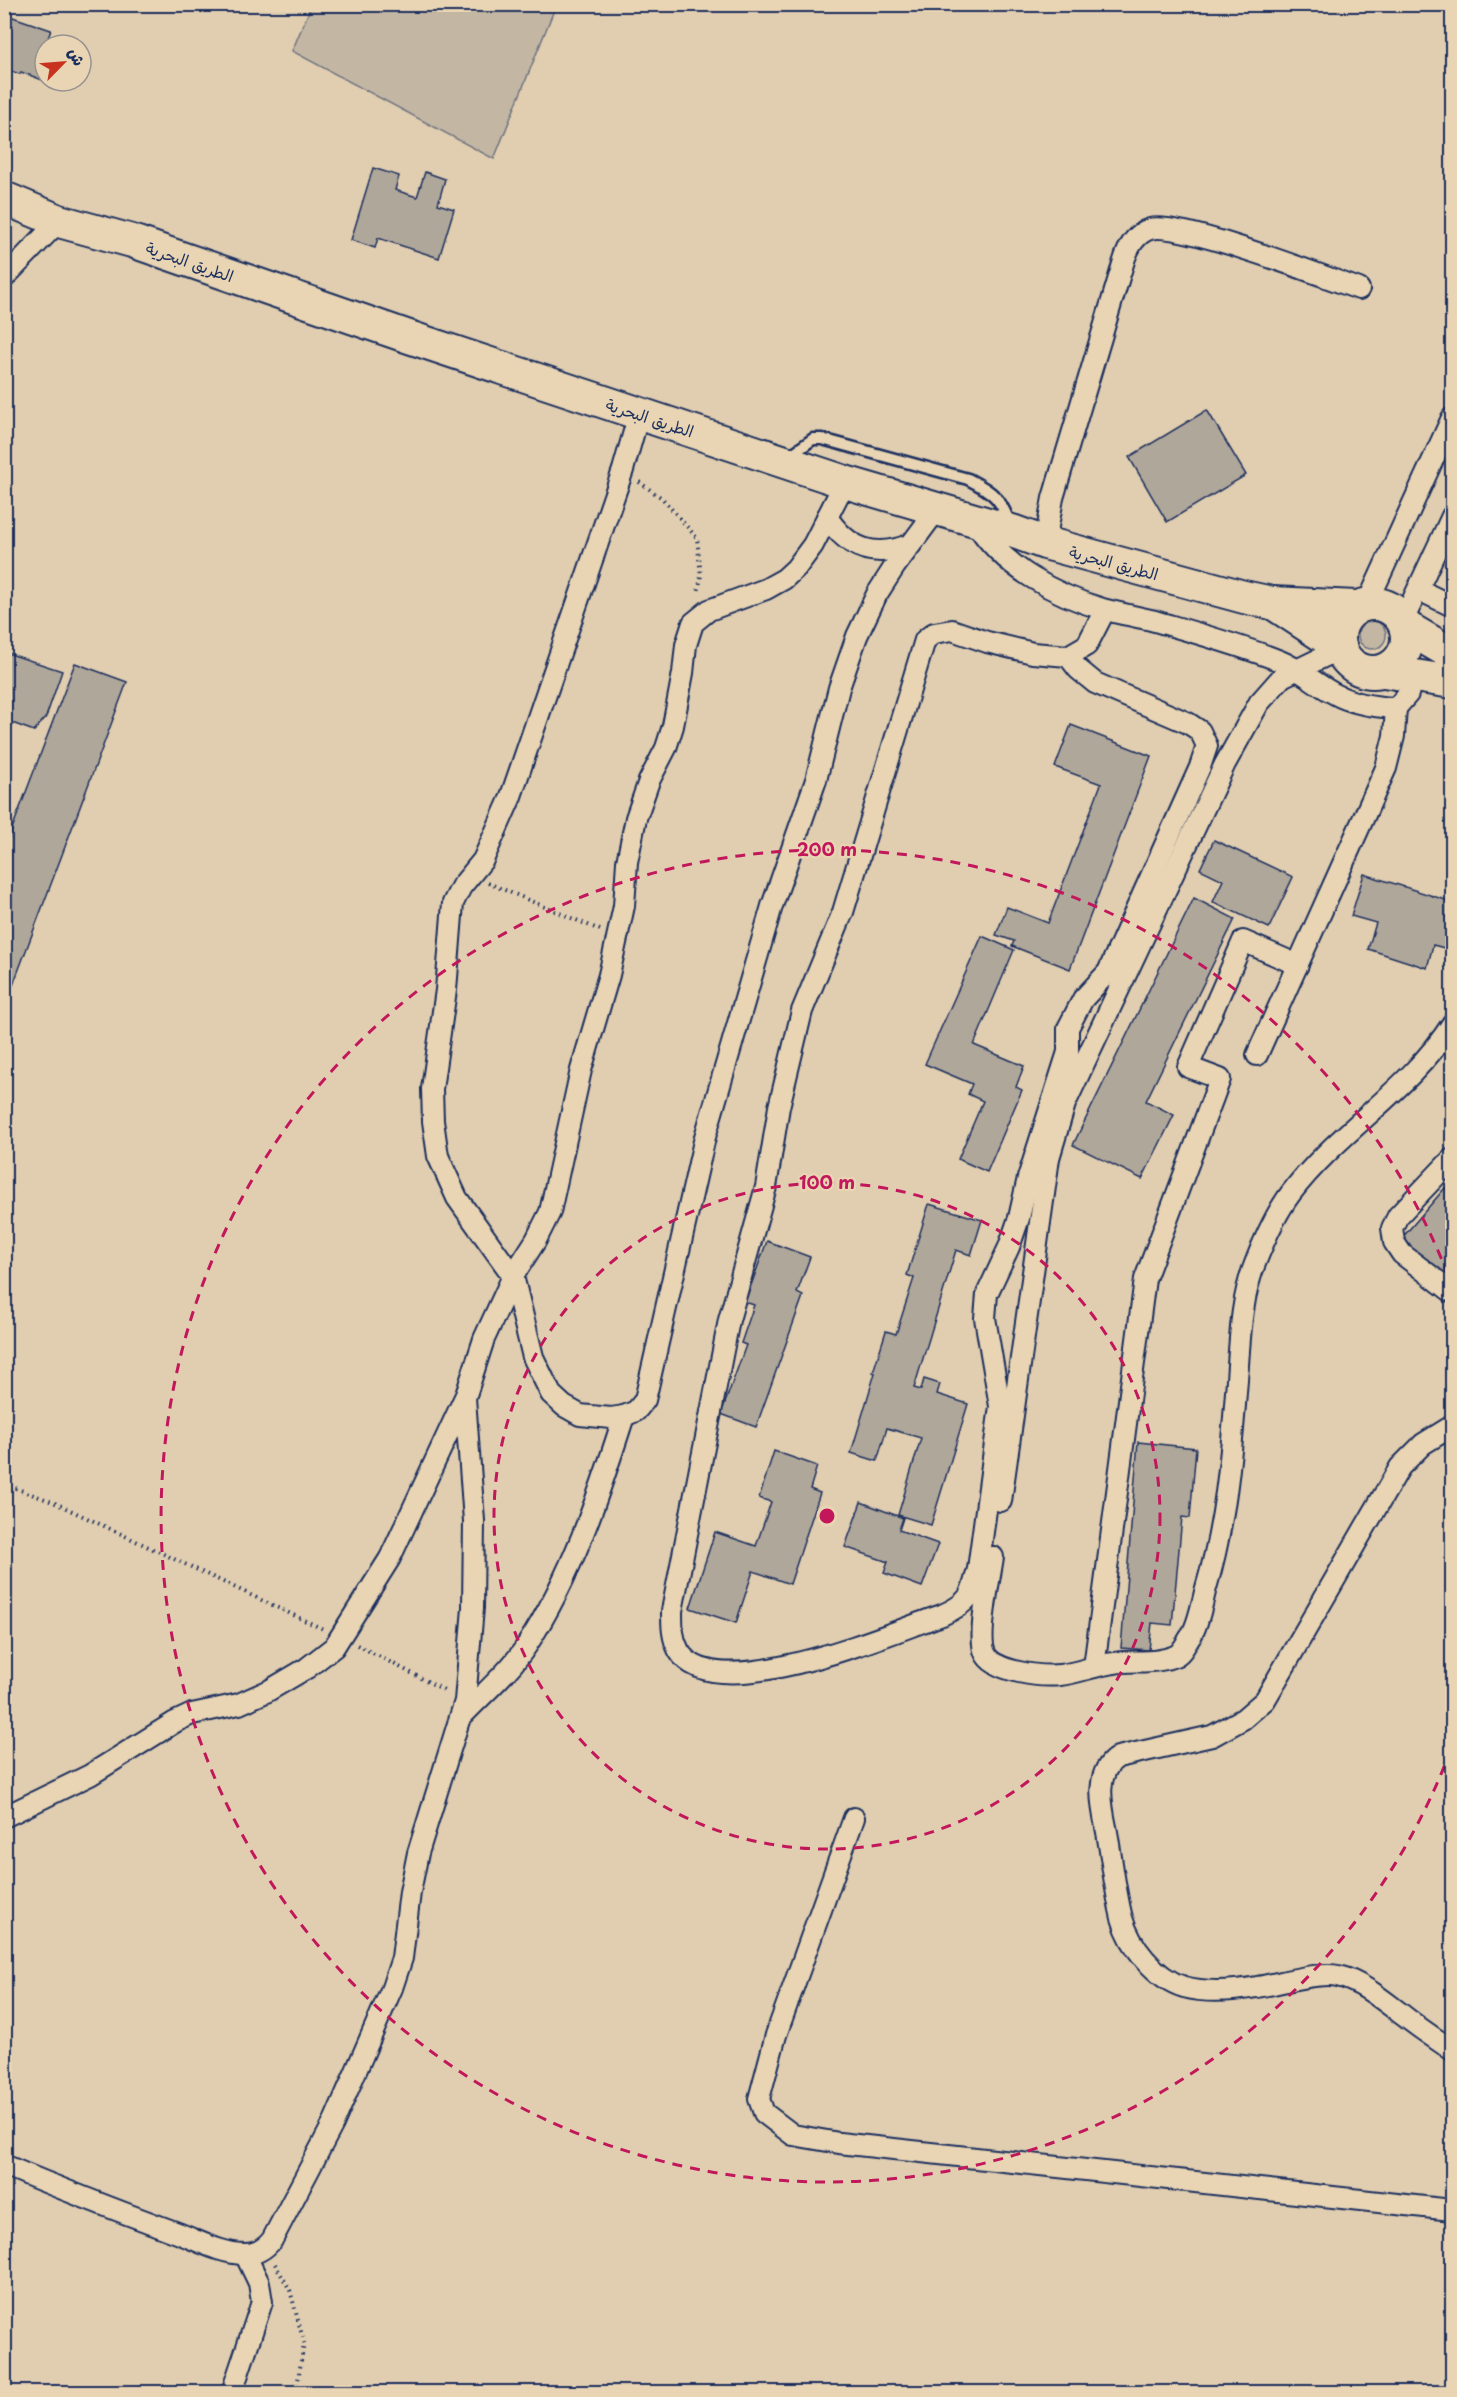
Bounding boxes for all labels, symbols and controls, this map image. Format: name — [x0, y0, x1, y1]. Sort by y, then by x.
north arrow — [33, 33, 93, 93]
text: ش — [63, 43, 92, 69]
street label: الطريق البحرية — [143, 235, 237, 287]
street label: الطريق البحرية — [603, 391, 697, 443]
street label: الطريق البحرية — [1067, 539, 1161, 585]
text: 200 m — [797, 835, 857, 862]
text: 100 m — [799, 1168, 855, 1195]
centre of rings — [817, 1506, 837, 1526]

